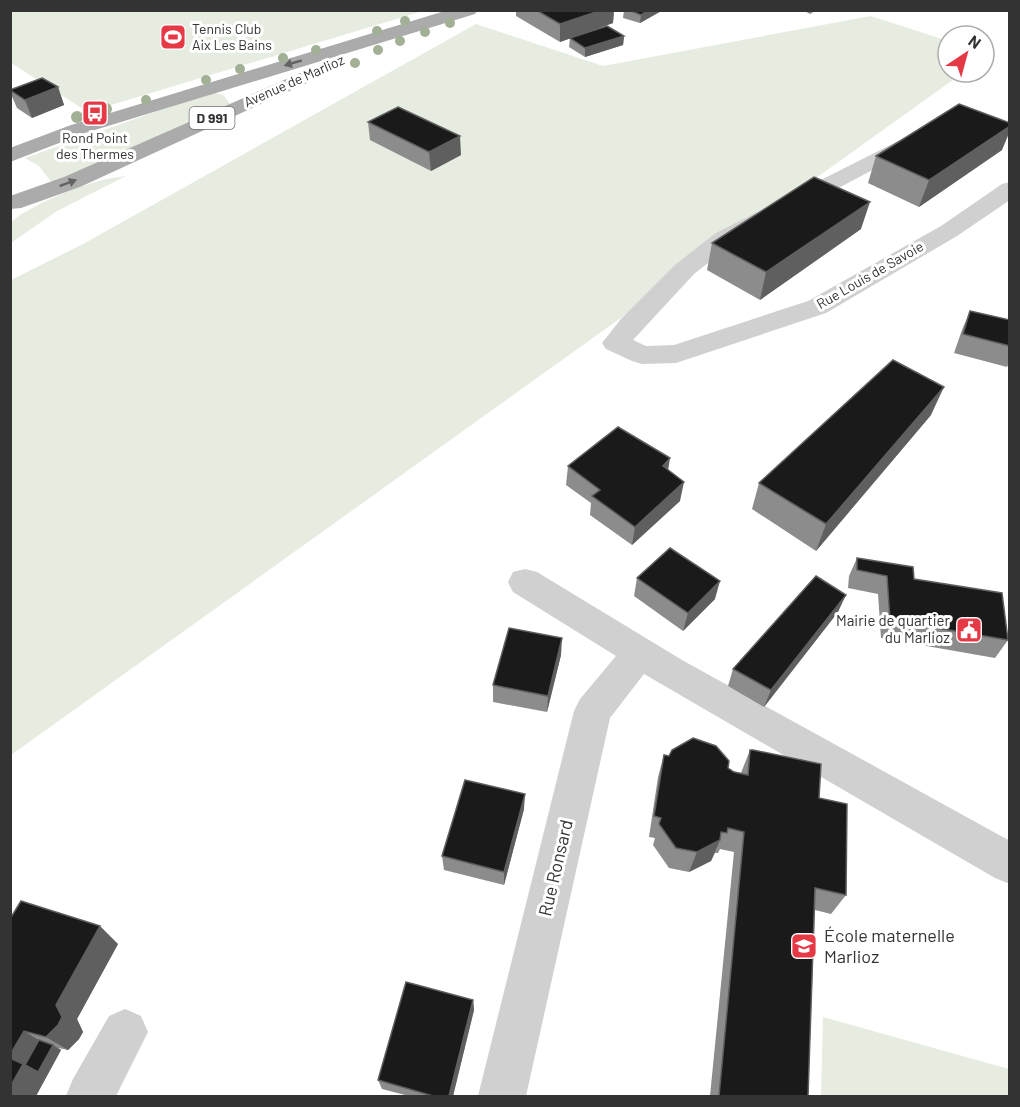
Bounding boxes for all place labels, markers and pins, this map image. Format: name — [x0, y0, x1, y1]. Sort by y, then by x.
place label: Tennis Club Aix Les Bains — [192, 20, 272, 53]
sports icon: Tennis Club Aix Les Bains — [158, 22, 188, 52]
bus stop icon: Rond Point des Thermes — [80, 98, 110, 128]
place label: Rond Point des Thermes — [56, 129, 134, 162]
place label: Mairie de quartier du Marlioz — [836, 611, 951, 646]
public building icon: Mairie de quartier du Marlioz — [954, 615, 984, 645]
place label: École maternelle Marlioz — [824, 924, 955, 967]
school or university icon: École maternelle Marlioz — [789, 931, 819, 961]

